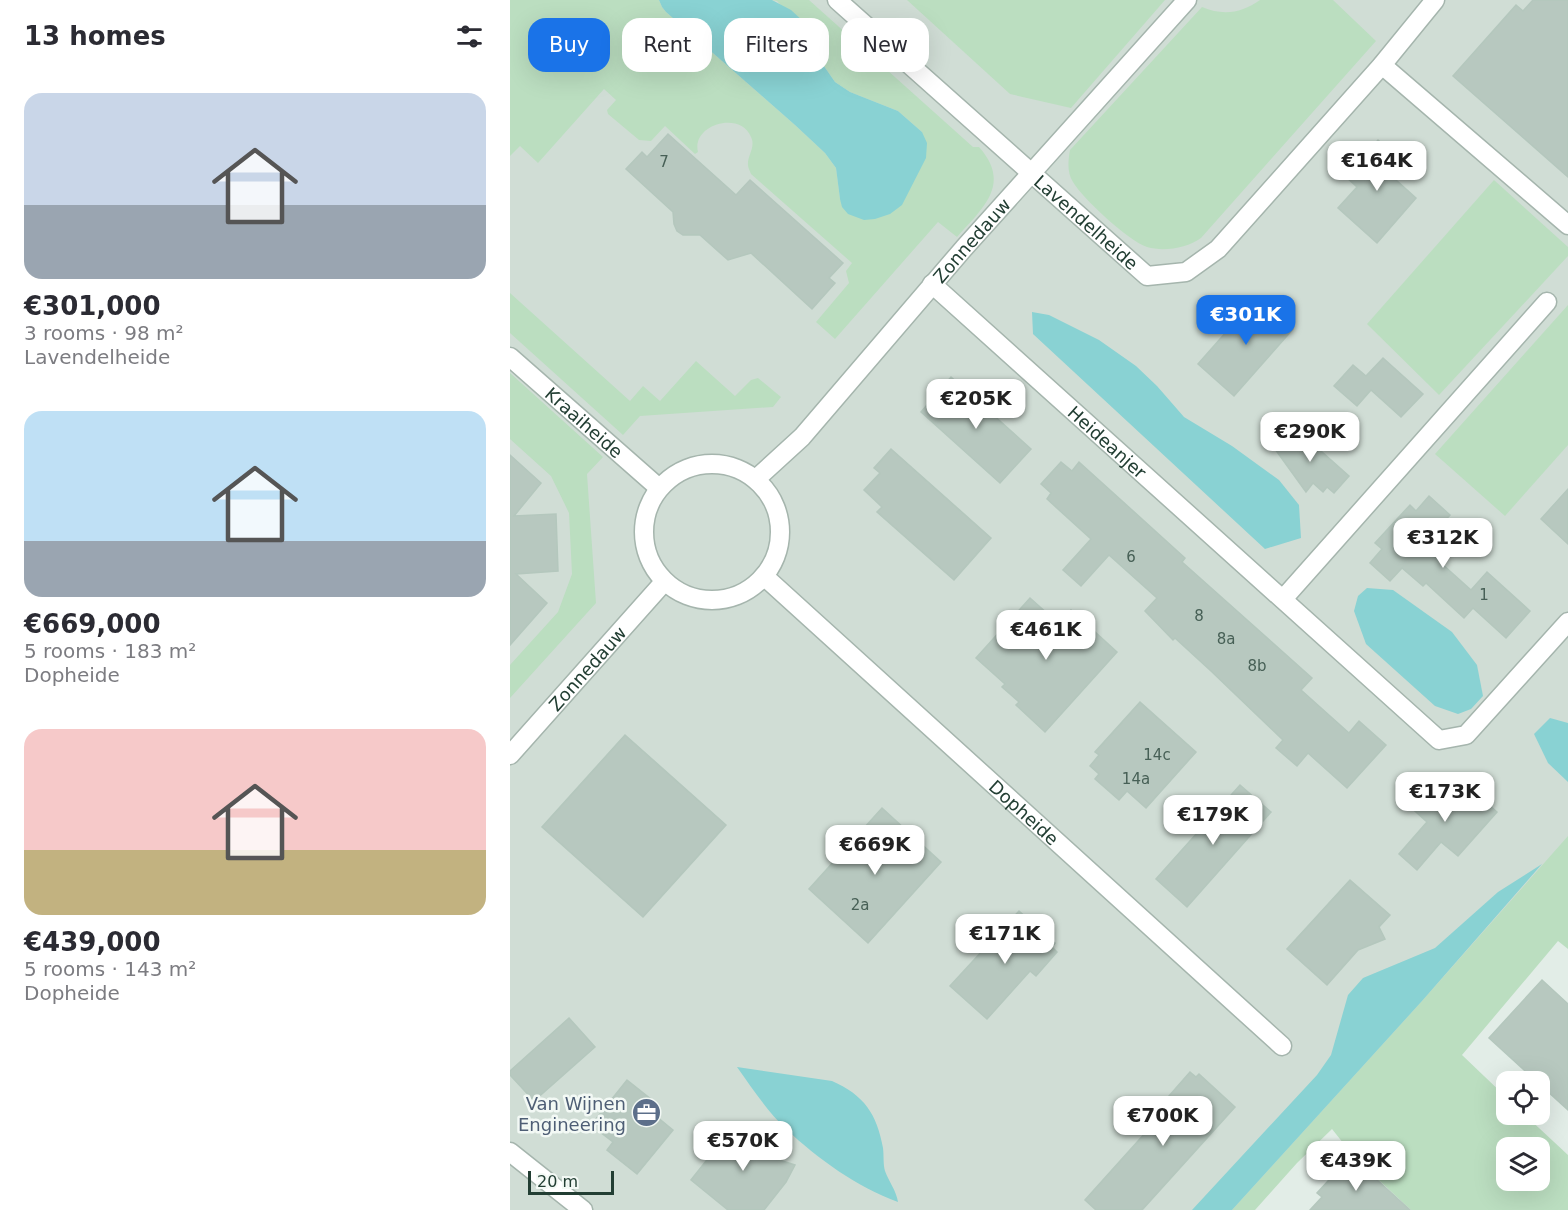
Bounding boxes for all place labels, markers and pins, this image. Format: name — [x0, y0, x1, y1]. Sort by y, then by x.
pin: €164K — [1335, 141, 1419, 192]
pin: €301K — [1204, 295, 1288, 346]
pin: €205K — [934, 379, 1018, 430]
pin: €290K — [1268, 412, 1352, 463]
pin: €312K — [1401, 518, 1485, 569]
pin: €461K — [1004, 610, 1088, 661]
pin: €173K — [1403, 772, 1487, 823]
pin: €179K — [1171, 795, 1255, 846]
pin: €669K — [833, 825, 917, 876]
pin: €171K — [963, 914, 1047, 965]
place label: Van Wijnen Engineering — [518, 1093, 626, 1135]
pin: €700K — [1121, 1096, 1205, 1147]
office icon: Van Wijnen Engineering — [631, 1097, 663, 1129]
pin: €570K — [701, 1121, 785, 1172]
pin: €439K — [1314, 1141, 1398, 1192]

